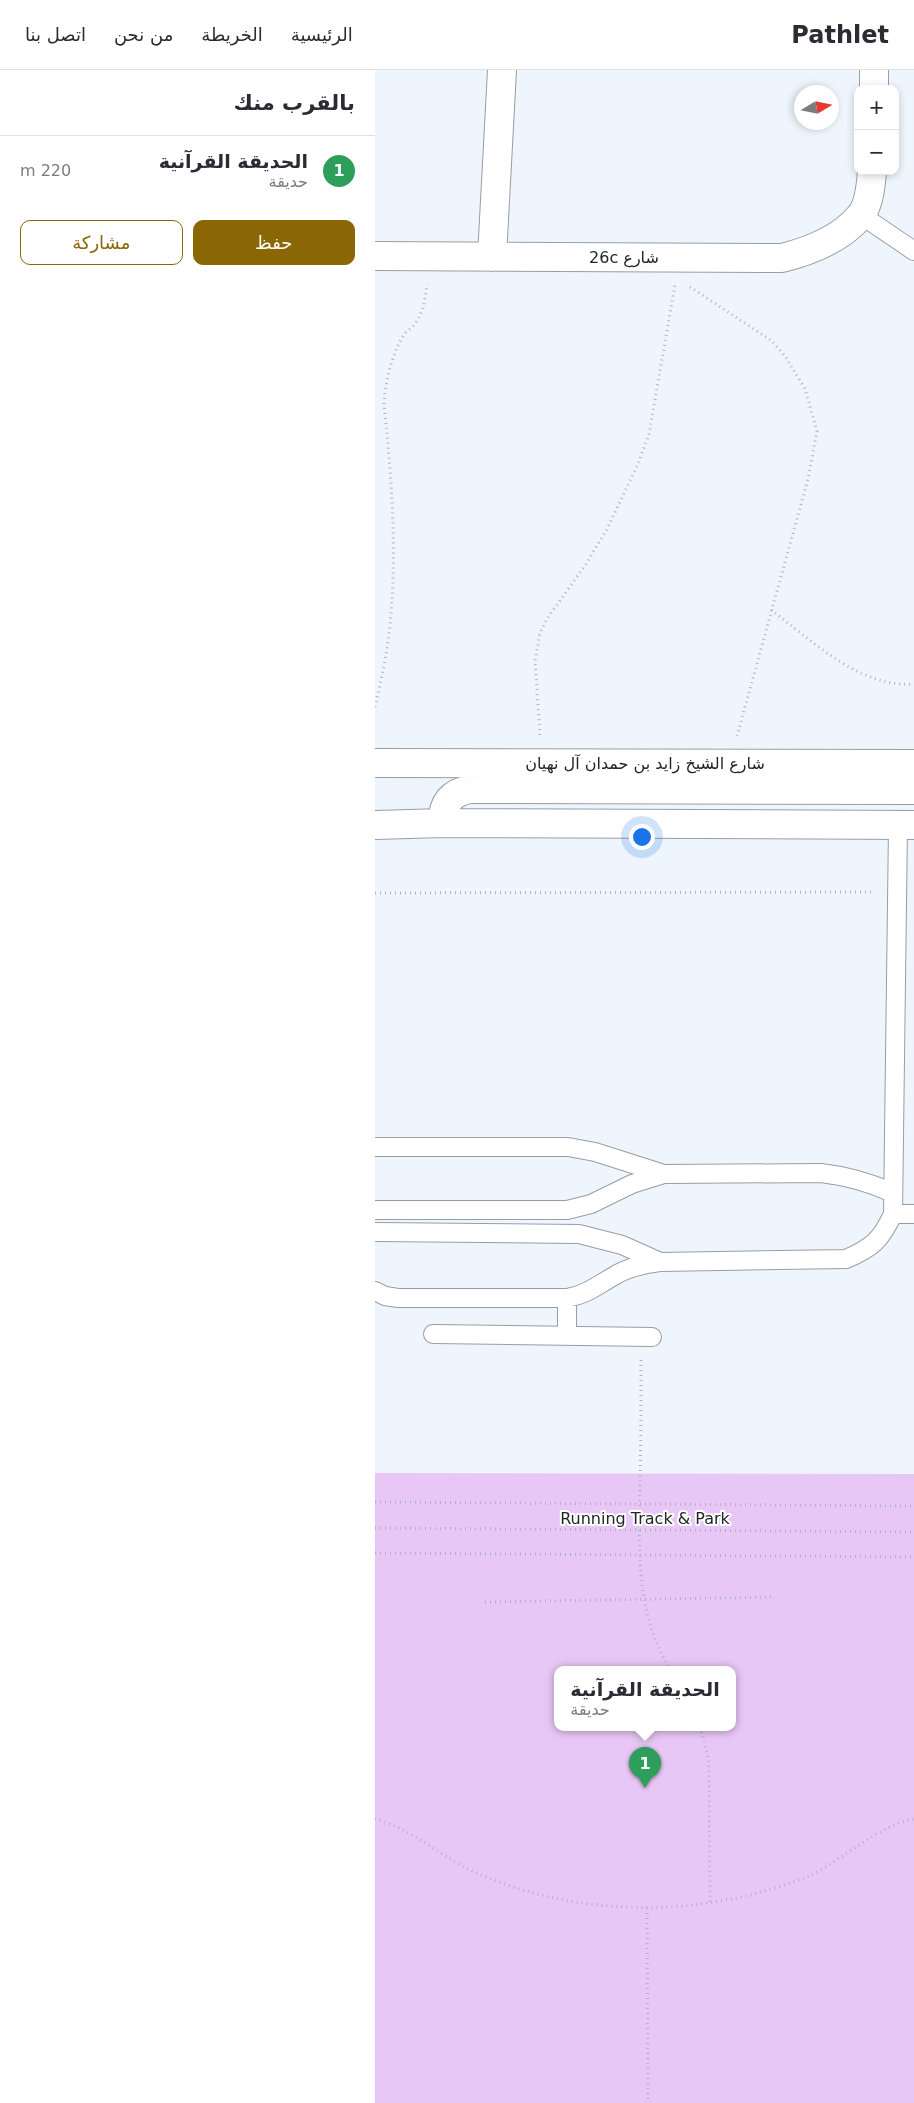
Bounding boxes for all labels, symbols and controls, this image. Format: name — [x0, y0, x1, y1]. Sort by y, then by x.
text: Pathlet — [791, 21, 889, 49]
text: اتصل بنا — [25, 24, 86, 45]
text: من نحن — [114, 24, 173, 45]
text: الخريطة — [201, 24, 263, 45]
text: الرئيسية — [291, 24, 353, 45]
north arrow — [794, 85, 839, 130]
map controls — [854, 85, 899, 175]
button: + — [854, 85, 899, 130]
text: بالقرب منك — [234, 91, 355, 115]
button: − — [854, 130, 899, 175]
text: الحديقة القرآنية — [159, 150, 308, 172]
text: 220 m — [20, 161, 71, 180]
text: 1 — [333, 161, 345, 180]
text: حديقة — [269, 172, 308, 191]
button: مشاركة — [20, 220, 183, 265]
button: حفظ — [193, 220, 355, 265]
street label: 26c شارع — [589, 248, 659, 268]
street label: شارع الشيخ زايد بن حمدان آل نهيان — [525, 754, 765, 774]
your location — [629, 824, 655, 850]
street label: Running Track & Park — [560, 1509, 731, 1528]
popup — [554, 1666, 736, 1731]
text: الحديقة القرآنية — [570, 1678, 720, 1700]
text: حديقة — [570, 1700, 610, 1719]
pin: 1 — [629, 1747, 661, 1788]

